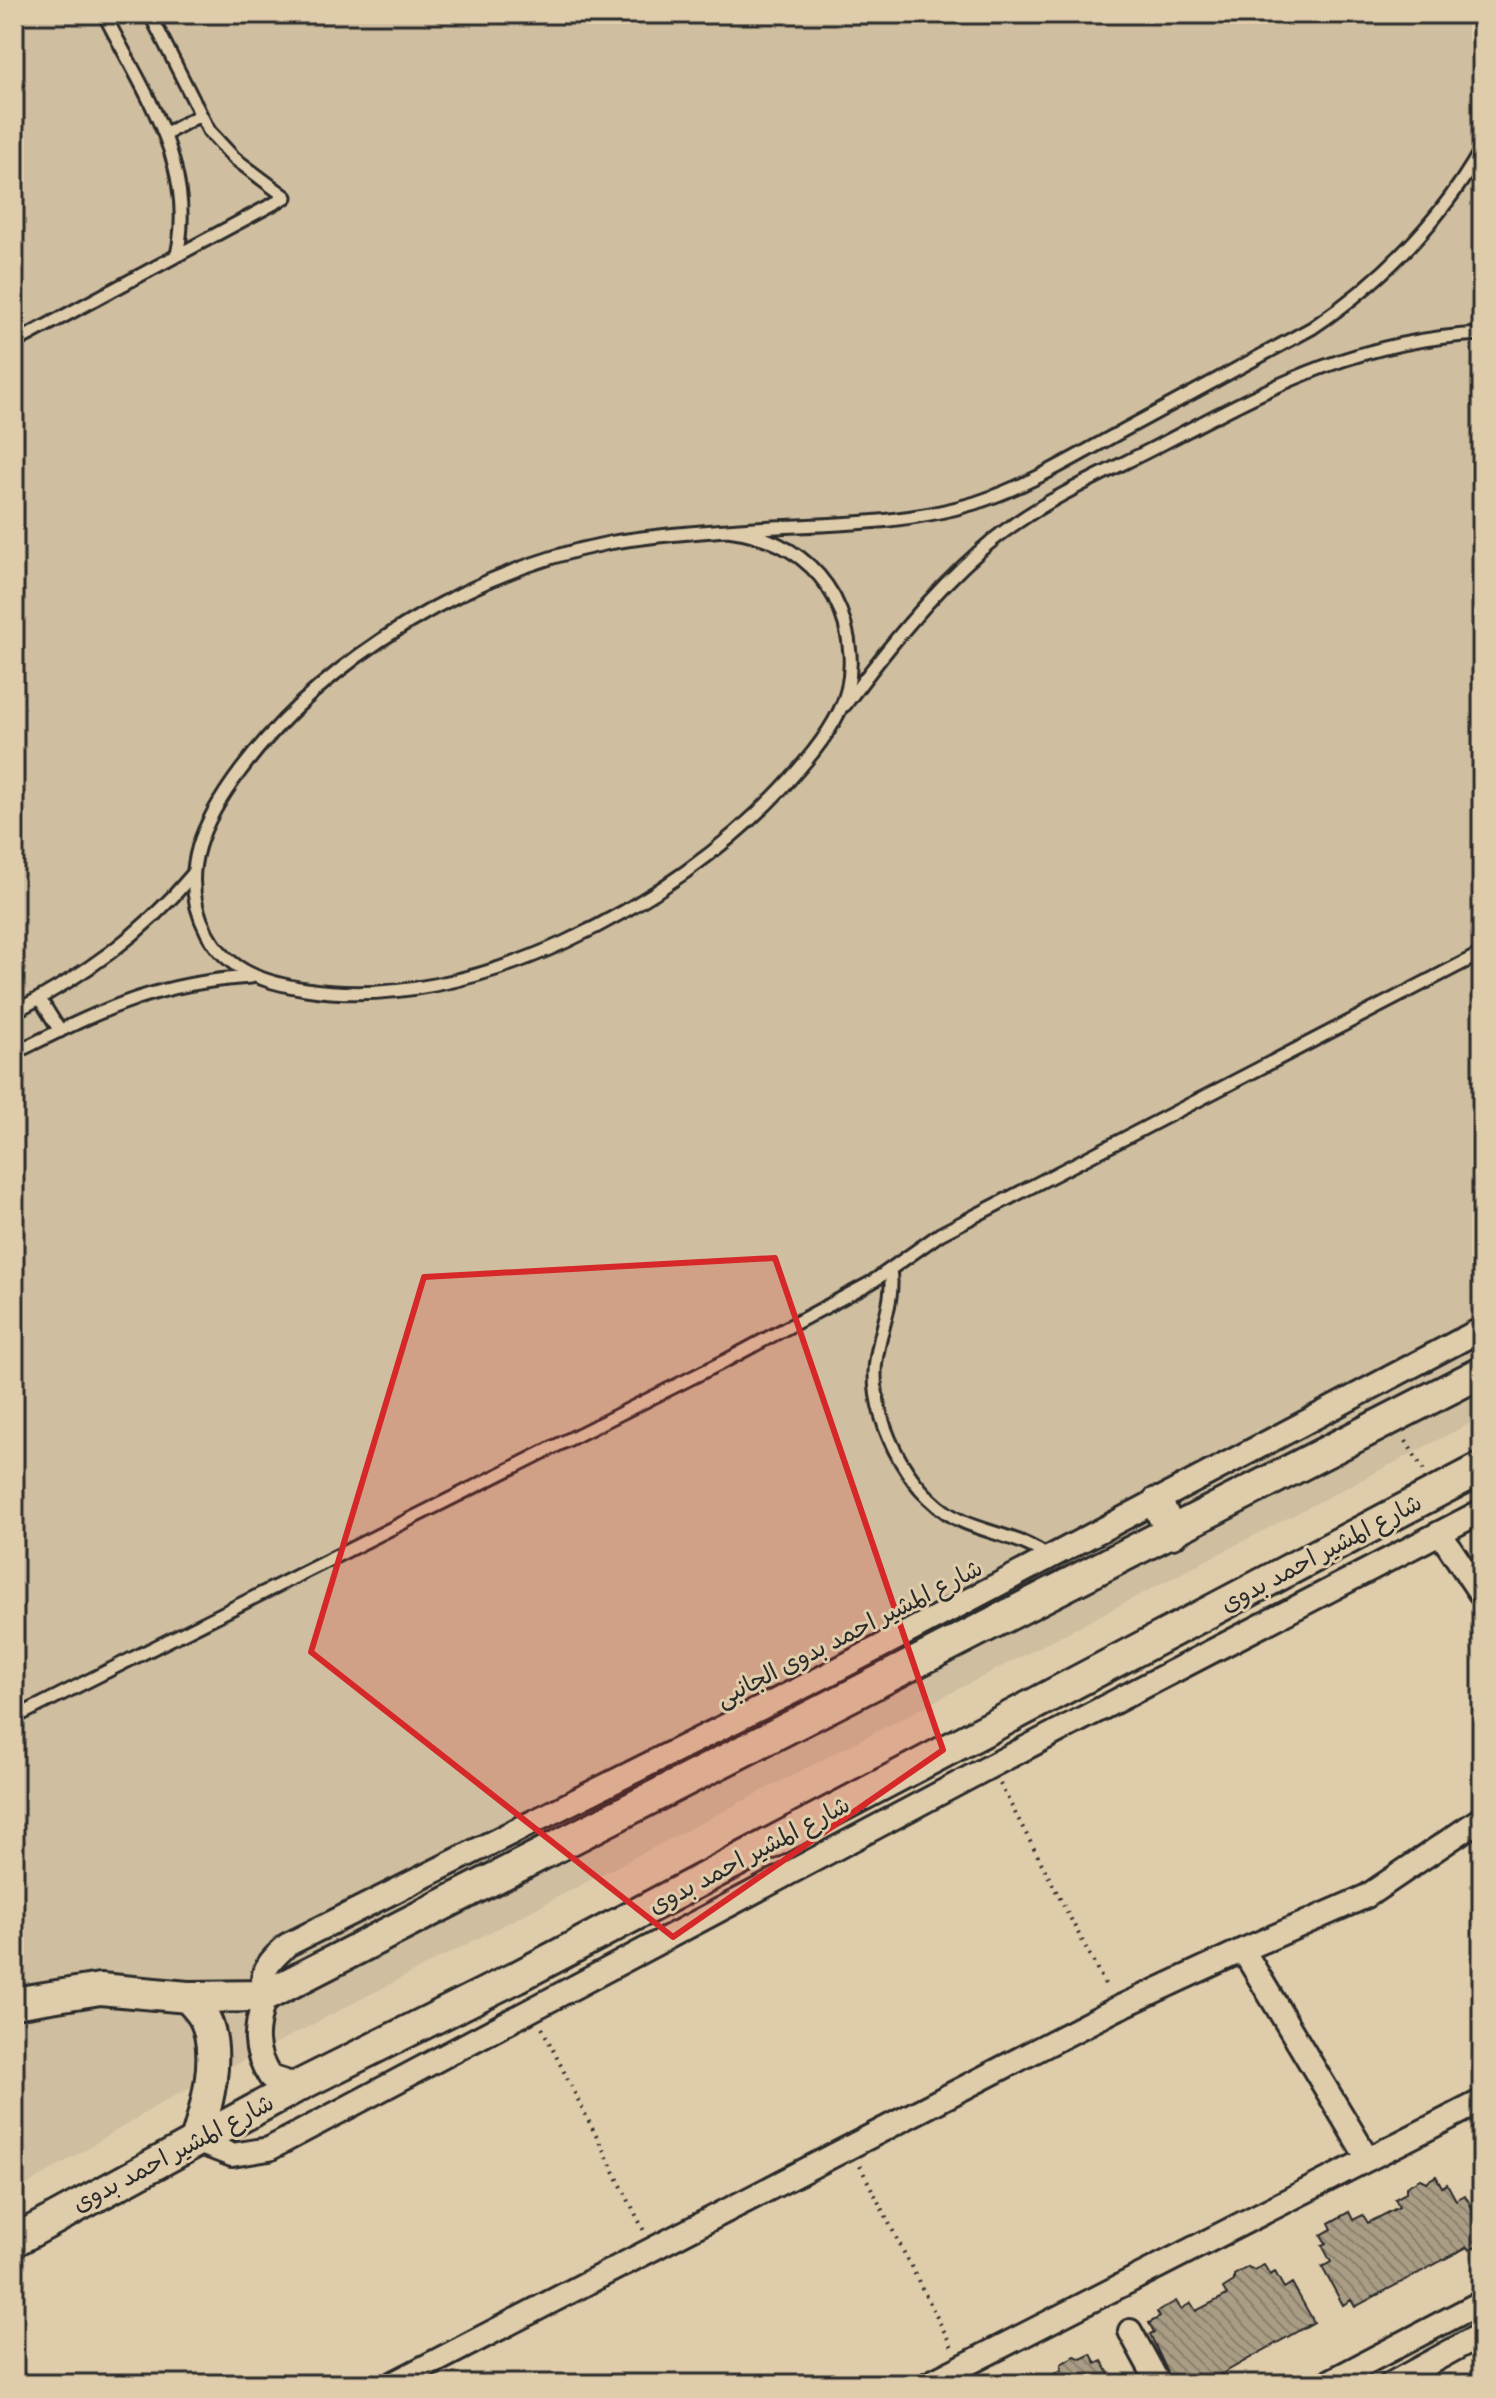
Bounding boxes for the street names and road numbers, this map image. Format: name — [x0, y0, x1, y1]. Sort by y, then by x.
street label: شارع المشير احمد بدوى — [1215, 1486, 1428, 1621]
street label: شارع المشير احمد بدوى الجانبى — [710, 1552, 988, 1715]
street label: شارع المشير احمد بدوى — [643, 1788, 856, 1923]
street label: شارع المشير احمد بدوى — [67, 2086, 280, 2221]

